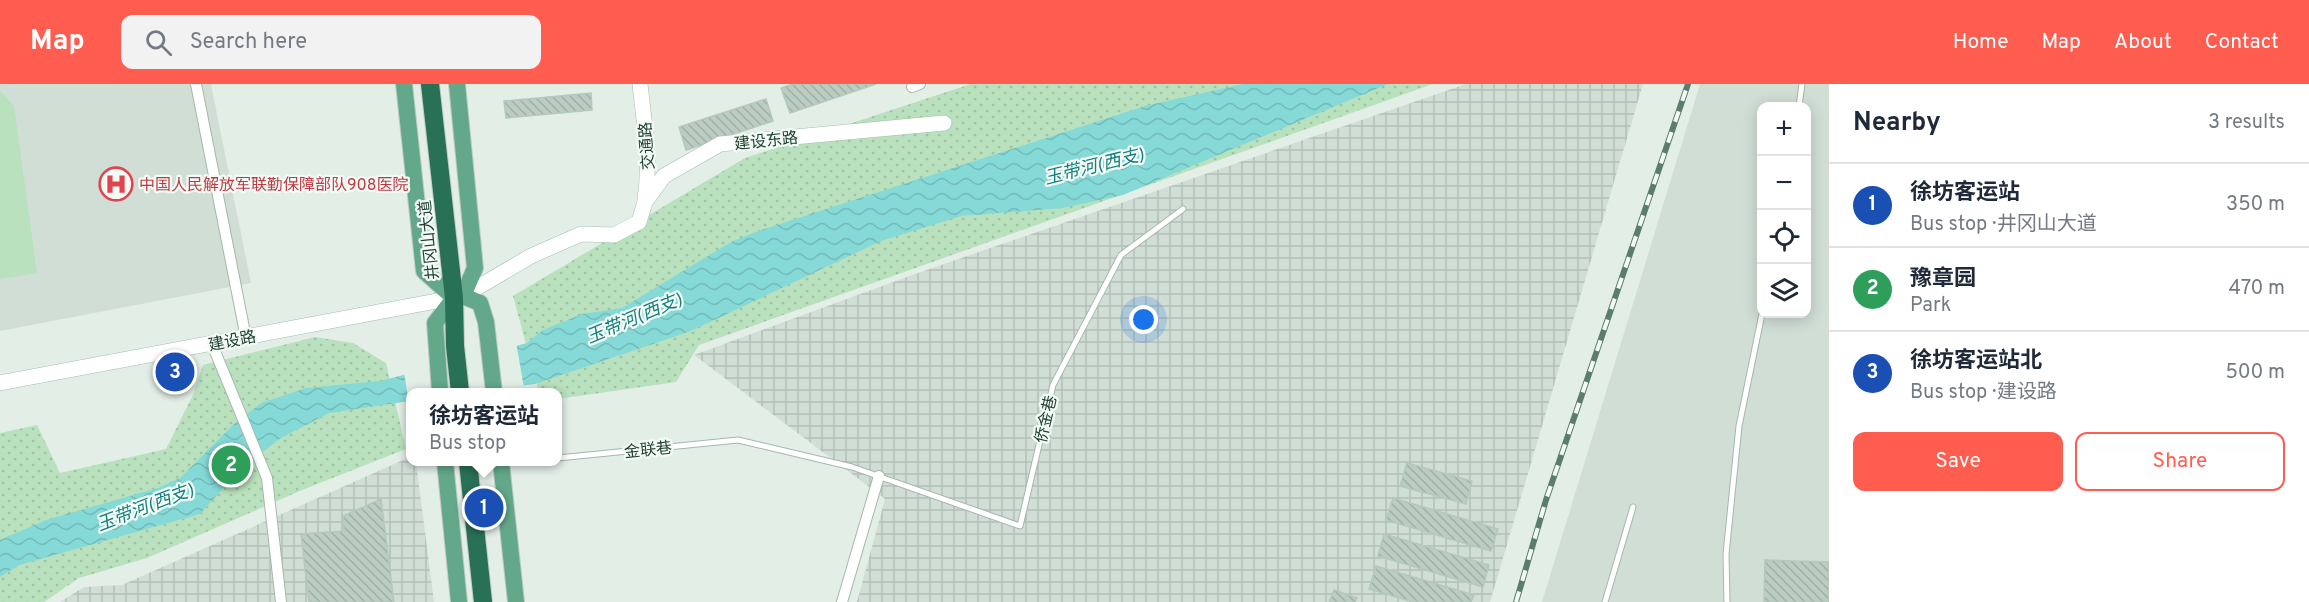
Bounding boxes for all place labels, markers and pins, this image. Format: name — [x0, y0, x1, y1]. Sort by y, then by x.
hospital icon: 中国人民解放军联勤保障部队908医院 — [98, 166, 134, 202]
place label: 中国人民解放军联勤保障部队908医院 — [139, 176, 408, 196]
pin: 3 — [156, 350, 195, 394]
pin: 2 — [212, 442, 250, 488]
pin: 1 — [464, 486, 504, 530]

